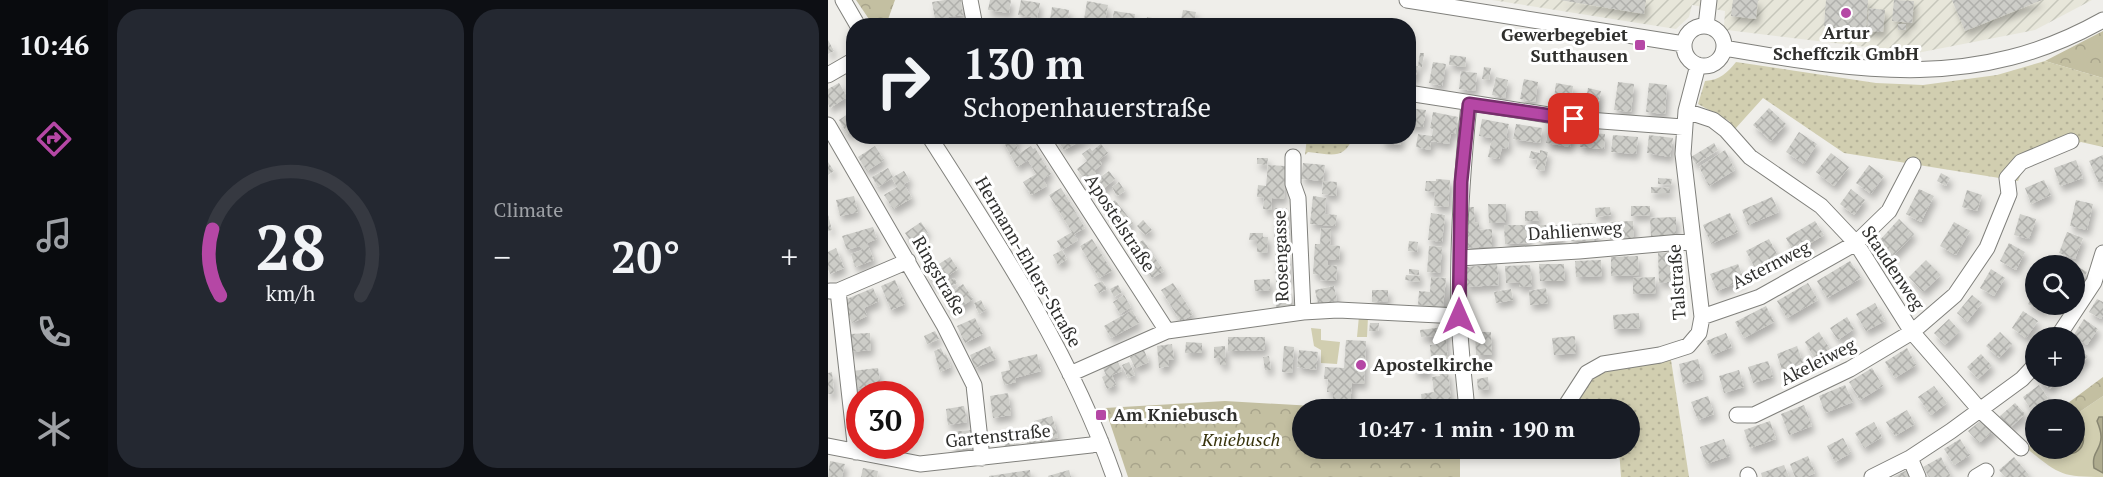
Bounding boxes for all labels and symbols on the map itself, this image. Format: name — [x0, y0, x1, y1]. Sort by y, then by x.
marker: Artur Scheffczik GmbH — [1839, 6, 1853, 20]
place label: Artur Scheffczik GmbH — [1773, 20, 1919, 65]
place label: Gewerbegebiet Sutthausen — [1501, 22, 1628, 67]
marker: Gewerbegebiet Sutthausen — [1633, 38, 1647, 52]
pin — [1548, 93, 1599, 144]
street label: Apostelstraße — [1080, 169, 1162, 276]
street label: Hermann-Ehlers-Straße — [970, 172, 1088, 351]
street label: Rosengasse — [1266, 210, 1294, 302]
street label: Dahlienweg — [1527, 215, 1623, 245]
street label: Staudenweg — [1857, 221, 1931, 315]
street label: Ringstraße — [907, 231, 972, 320]
street label: Asternweg — [1727, 234, 1814, 294]
street label: Talstraße — [1661, 243, 1691, 321]
position arrow — [1427, 284, 1491, 348]
street label: Akeleiweg — [1776, 332, 1860, 390]
place label: Apostelkirche — [1373, 352, 1493, 376]
marker: Apostelkirche — [1354, 358, 1368, 372]
speed limit sign: 30 — [846, 381, 924, 459]
place label: Am Kniebusch — [1113, 402, 1238, 426]
marker: Am Kniebusch — [1094, 408, 1108, 422]
street label: Gartenstraße — [944, 418, 1052, 452]
park label: Kniebusch — [1201, 427, 1280, 451]

